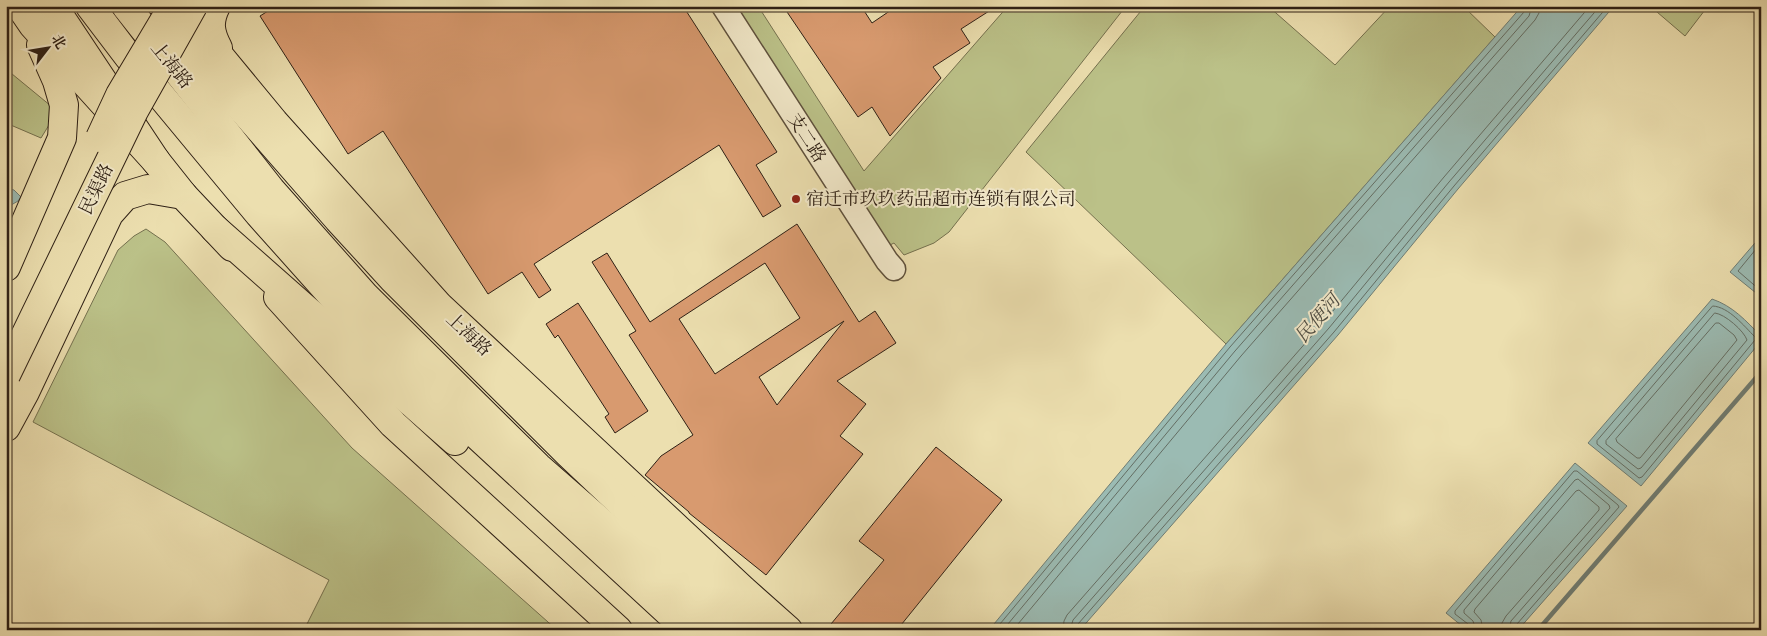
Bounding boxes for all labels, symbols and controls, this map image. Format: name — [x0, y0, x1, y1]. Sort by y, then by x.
north arrow — [22, 22, 72, 72]
text: 北 — [45, 31, 70, 53]
street label: 上海路 — [143, 37, 198, 95]
street label: 支二路 — [780, 109, 831, 169]
street label: 民渠路 — [74, 160, 121, 220]
place label: 宿迁市玖玖药品超市连锁有限公司 — [806, 188, 1076, 214]
marker: 宿迁市玖玖药品超市连锁有限公司 — [790, 193, 802, 205]
water label: 民便河 — [1290, 287, 1350, 350]
street label: 上海路 — [439, 308, 496, 363]

